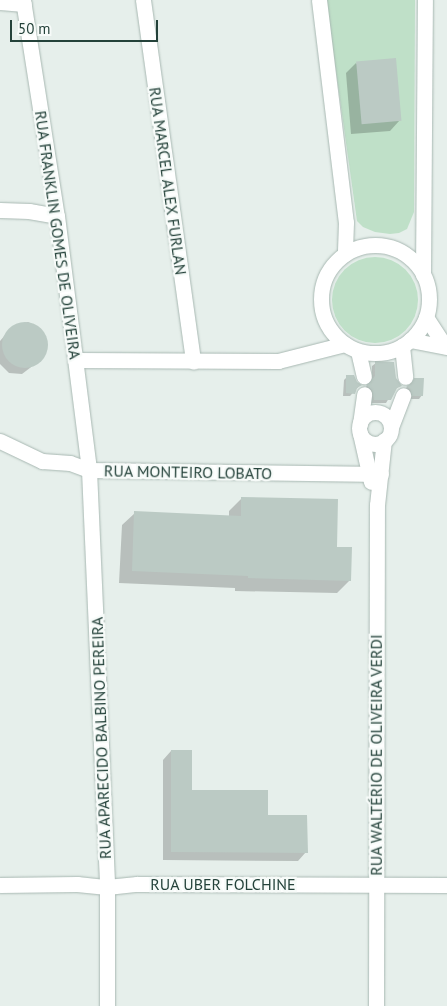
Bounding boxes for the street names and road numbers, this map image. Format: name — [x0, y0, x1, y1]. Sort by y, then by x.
street label: RUA MARCEL ALEX FURLAN — [145, 85, 191, 277]
street label: RUA FRANKLIN GOMES DE OLIVEIRA — [31, 109, 85, 361]
street label: RUA MONTEIRO LOBATO — [103, 461, 273, 483]
street label: RUA APARECIDO BALBINO PEREIRA — [87, 616, 115, 860]
street label: RUA WALTÉRIO DE OLIVEIRA VERDI — [366, 633, 386, 877]
street label: RUA UBER FOLCHINE — [150, 874, 296, 894]

